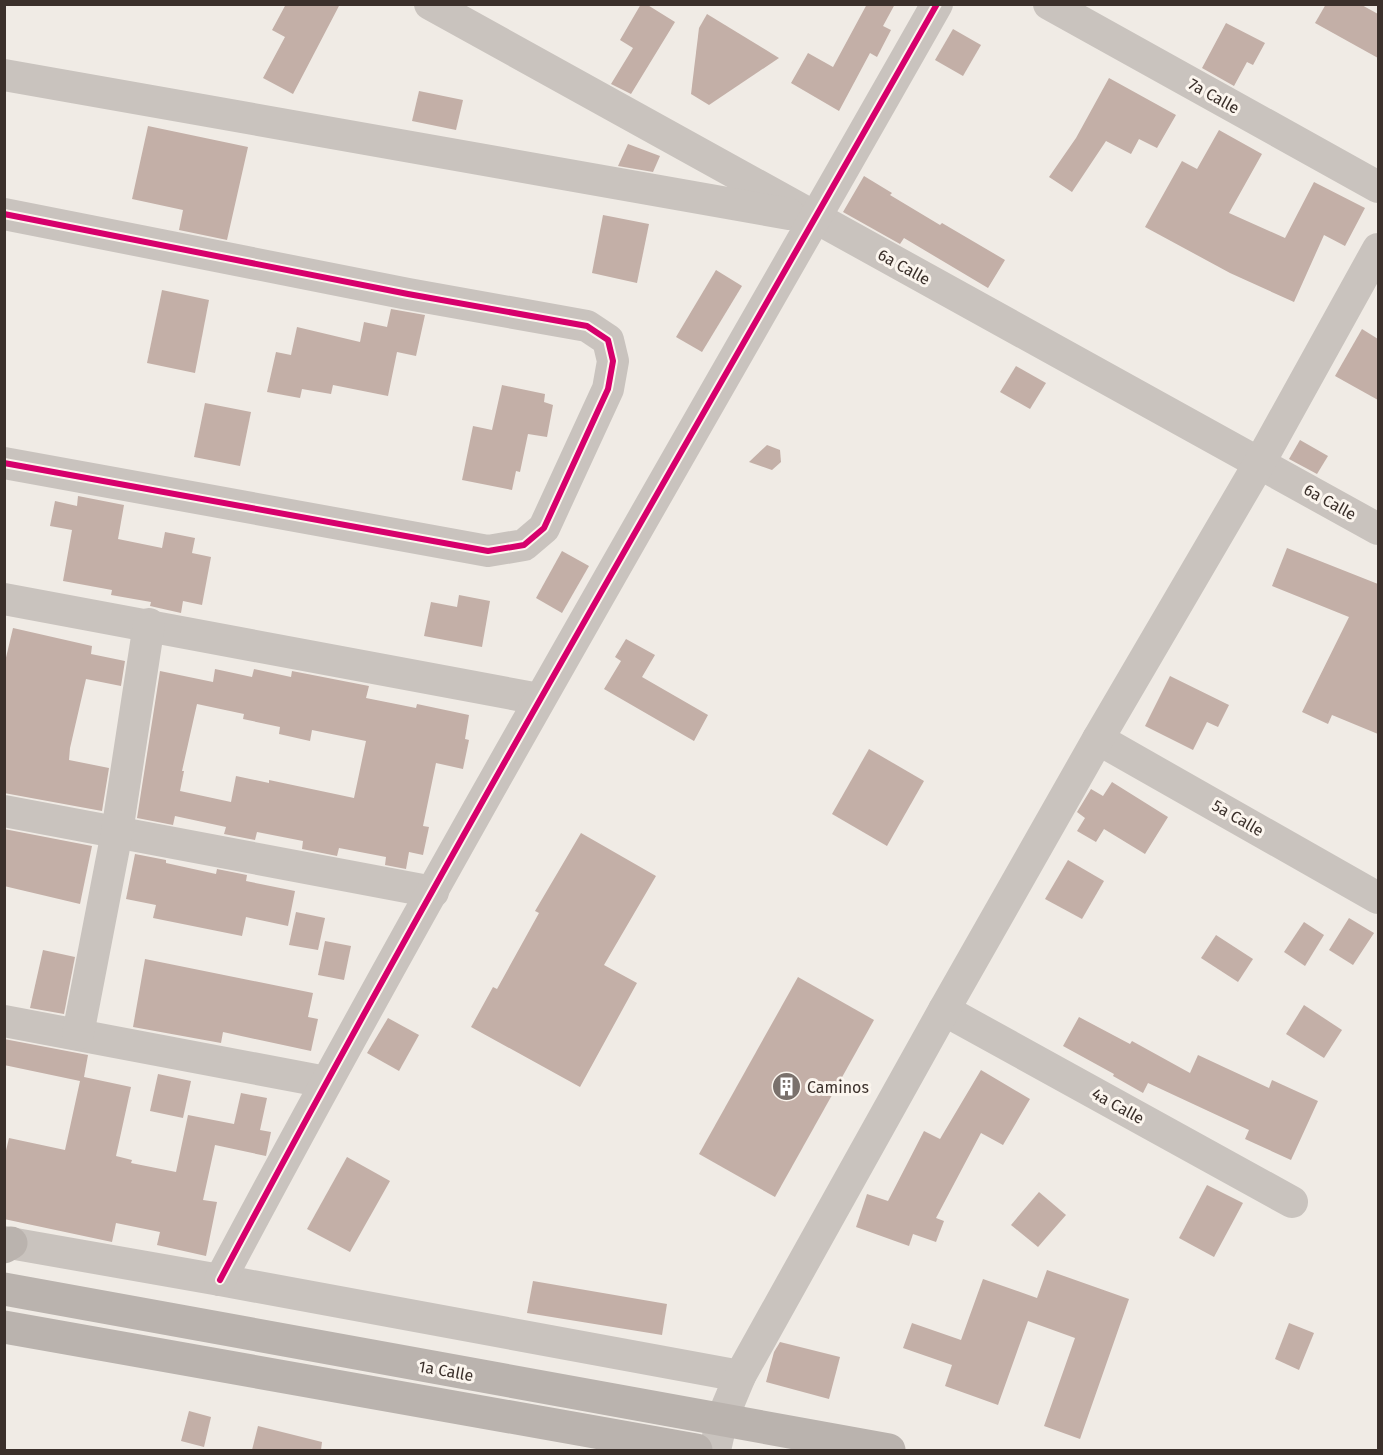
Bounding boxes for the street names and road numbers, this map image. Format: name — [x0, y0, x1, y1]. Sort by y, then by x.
street label: 7a Calle — [1185, 74, 1243, 118]
street label: 6a Calle — [875, 245, 933, 289]
street label: 6a Calle — [1301, 480, 1359, 524]
street label: 5a Calle — [1209, 796, 1267, 840]
street label: 4a Calle — [1089, 1084, 1147, 1128]
street label: 1a Calle — [417, 1357, 475, 1385]

